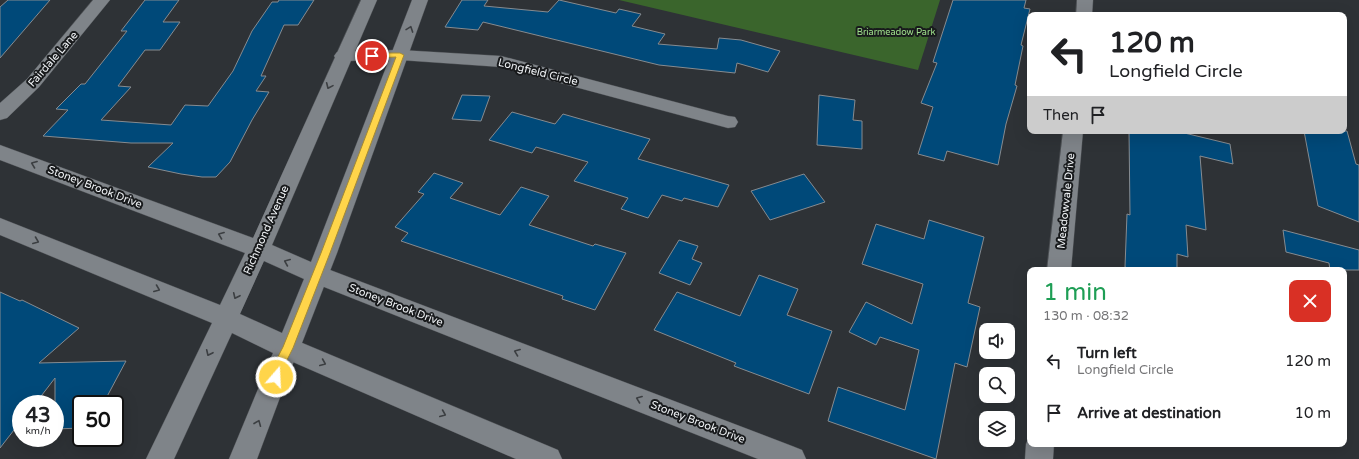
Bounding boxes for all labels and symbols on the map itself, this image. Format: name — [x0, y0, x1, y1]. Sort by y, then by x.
one-way arrow — [405, 25, 413, 32]
park label: Briarmeadow Park — [857, 27, 935, 38]
street label: Fairdale Lane — [25, 29, 81, 89]
pin — [355, 39, 389, 73]
street label: Longfield Circle — [497, 56, 579, 88]
one-way arrow — [326, 83, 334, 90]
street label: Meadowvale Drive — [1055, 153, 1077, 249]
one-way arrow — [31, 161, 38, 169]
street label: Stoney Brook Drive — [46, 163, 144, 211]
street label: Richmond Avenue — [241, 184, 291, 276]
one-way arrow — [218, 232, 225, 240]
one-way arrow — [33, 236, 40, 244]
one-way arrow — [284, 258, 291, 266]
street label: Stoney Brook Drive — [347, 281, 445, 329]
one-way arrow — [153, 285, 160, 293]
one-way arrow — [233, 292, 241, 299]
one-way arrow — [206, 348, 214, 356]
one-way arrow — [514, 349, 521, 357]
position arrow — [255, 356, 297, 398]
one-way arrow — [320, 359, 327, 367]
speed limit sign: 50 — [72, 395, 124, 447]
one-way arrow — [635, 396, 642, 404]
street label: Stoney Brook Drive — [649, 398, 747, 446]
one-way arrow — [439, 410, 446, 418]
one-way arrow — [253, 419, 261, 426]

